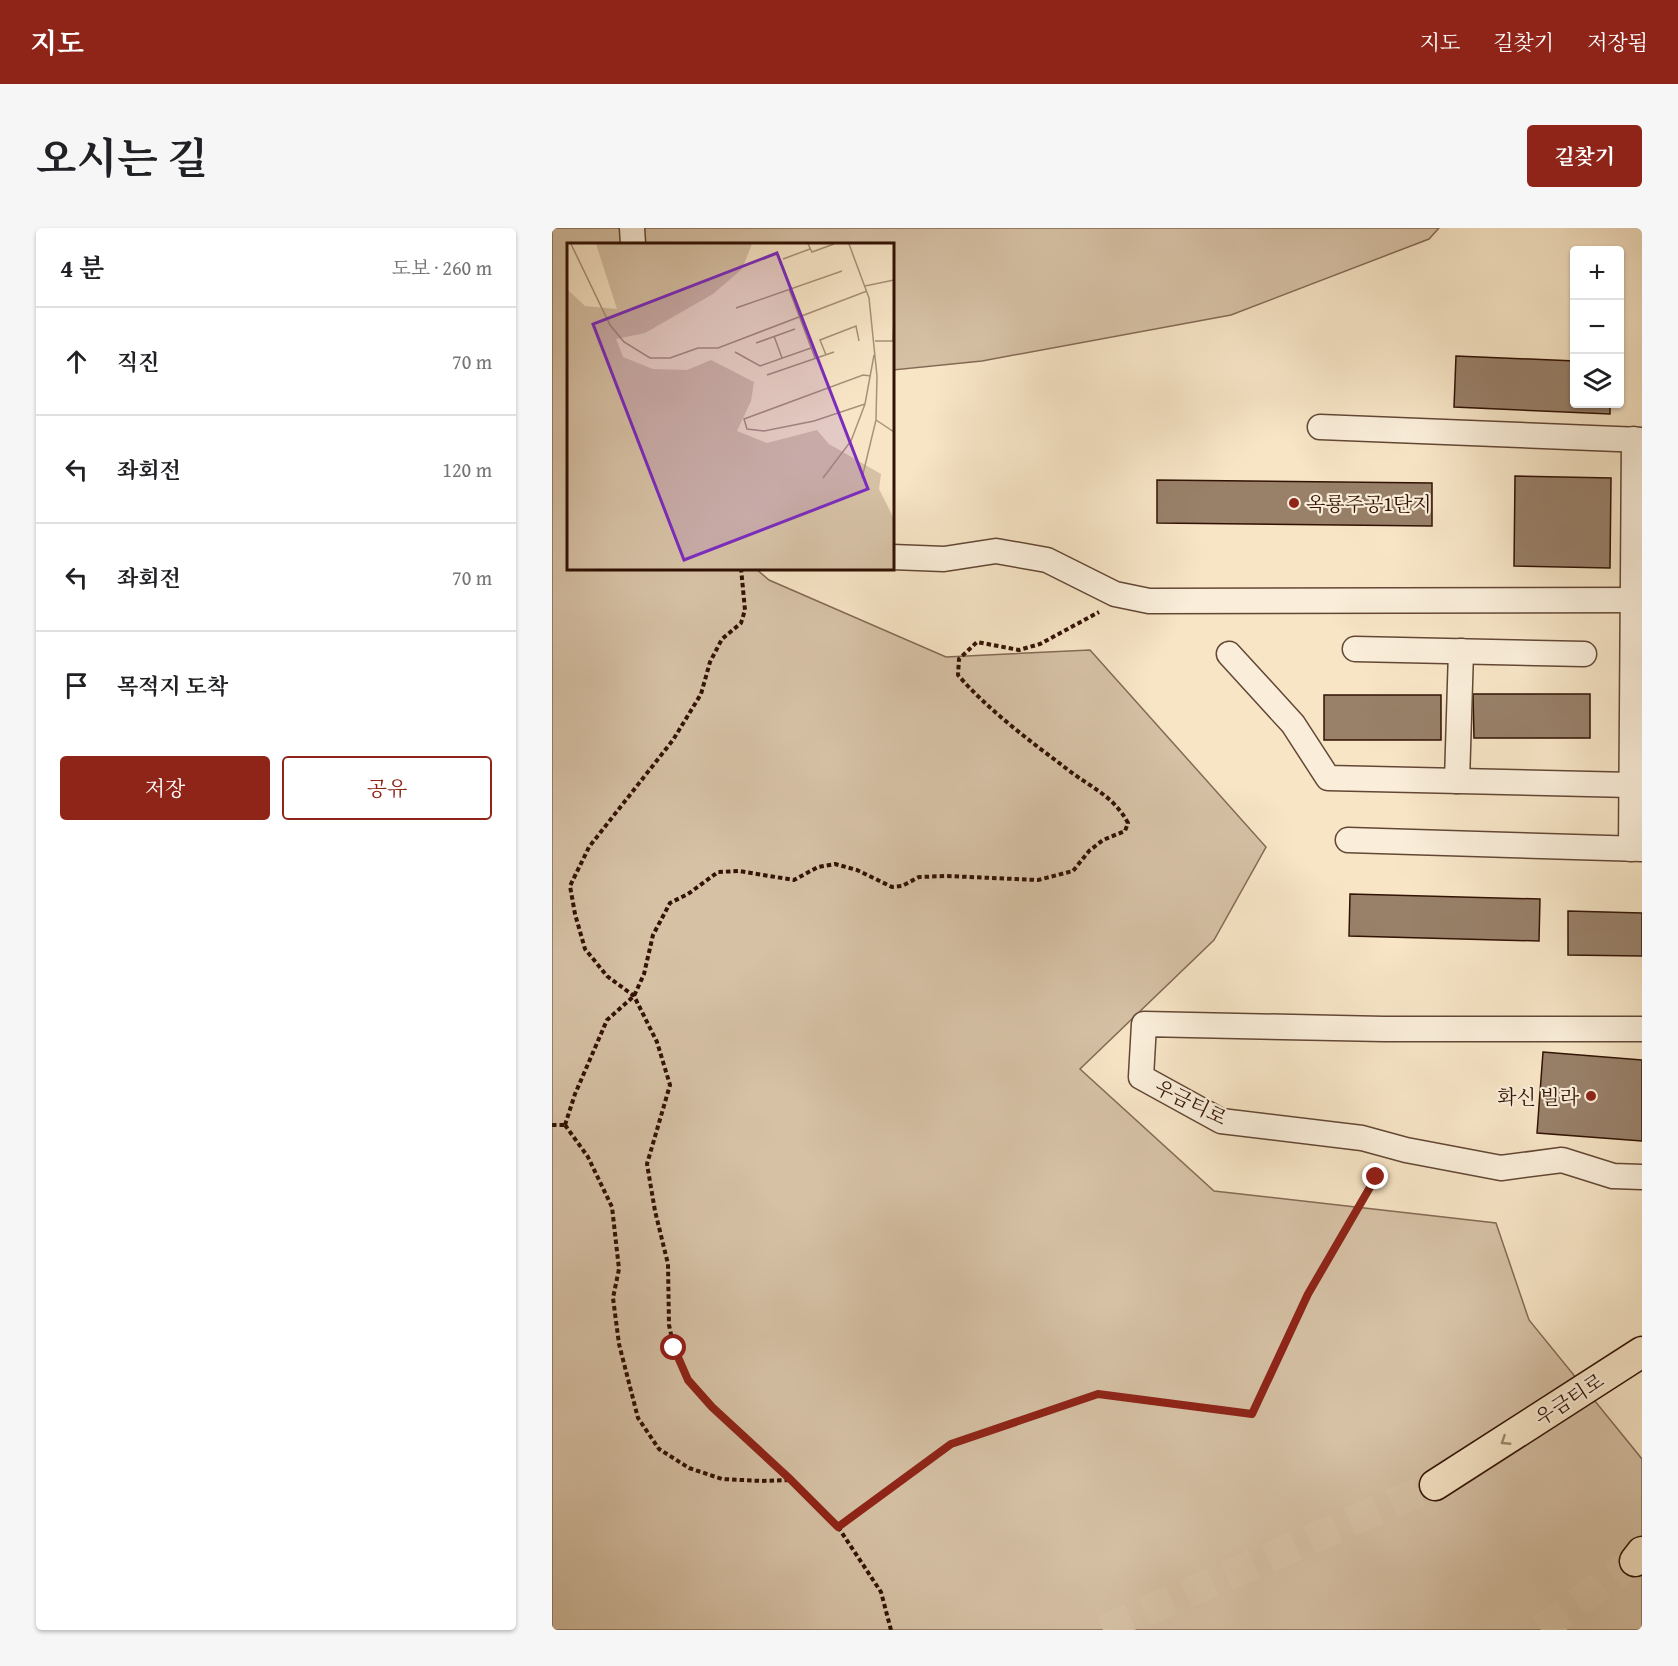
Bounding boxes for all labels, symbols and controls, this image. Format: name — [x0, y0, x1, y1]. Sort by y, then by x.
text: 지도 — [30, 22, 84, 63]
text: 지도 — [1420, 27, 1460, 58]
text: 길찾기 — [1493, 27, 1554, 58]
text: 저장됨 — [1587, 27, 1648, 58]
button: 길찾기 — [1527, 125, 1642, 187]
text: 오시는 길 — [36, 127, 208, 188]
inset map — [567, 243, 894, 570]
map controls — [1570, 246, 1624, 408]
button: + — [1570, 246, 1624, 300]
text: 4 분 — [60, 248, 104, 287]
text: 도보 · 260 m — [392, 253, 492, 282]
button: − — [1570, 300, 1624, 354]
icon: ahead — [60, 345, 93, 378]
text: 직진 — [117, 346, 160, 378]
text: 70 m — [452, 347, 492, 376]
button: layers — [1570, 354, 1624, 408]
icon: left — [60, 453, 93, 486]
text: 좌회전 — [117, 454, 181, 486]
text: 120 m — [442, 455, 492, 484]
place label: 옥룡주공1단지 — [1306, 489, 1432, 518]
marker: 옥룡주공1단지 — [1287, 496, 1301, 510]
icon: left — [60, 561, 93, 594]
text: 좌회전 — [117, 562, 181, 594]
text: 70 m — [452, 563, 492, 592]
icon: arrive — [60, 669, 93, 702]
text: 목적지 도착 — [117, 670, 228, 702]
button: 저장 — [60, 756, 270, 820]
button: 공유 — [282, 756, 492, 820]
street label: 우금티로 — [1150, 1072, 1232, 1132]
place label: 화신 빌라 — [1497, 1082, 1580, 1111]
marker: 화신 빌라 — [1584, 1089, 1598, 1103]
route end — [1362, 1163, 1388, 1189]
route start — [660, 1334, 686, 1360]
street label: 우금티로 — [1529, 1366, 1609, 1432]
one-way arrow — [1501, 1433, 1511, 1445]

